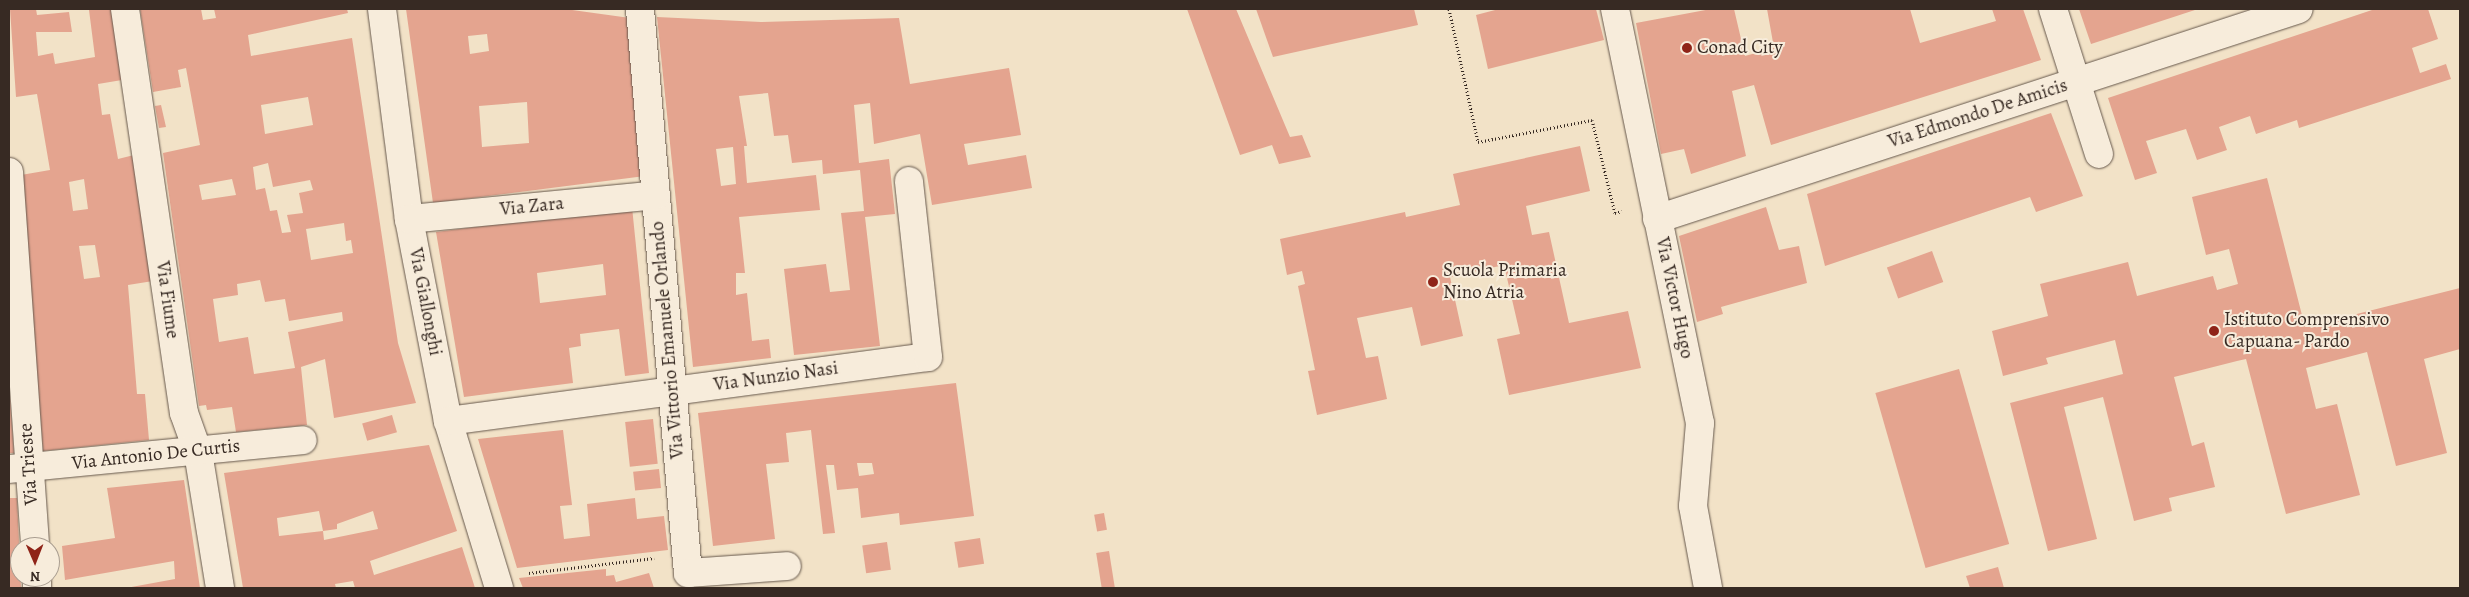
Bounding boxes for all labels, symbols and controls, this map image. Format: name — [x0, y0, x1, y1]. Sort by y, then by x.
place label: Conad City — [1697, 37, 1783, 59]
marker: Conad City — [1681, 42, 1693, 54]
street label: Via Edmondo De Amicis — [1885, 74, 2071, 154]
street label: Via Zara — [499, 192, 565, 222]
street label: Via Vittorio Emanuele Orlando — [646, 220, 690, 460]
street label: Via Victor Hugo — [1650, 235, 1698, 361]
street label: Via Giallonghi — [403, 246, 447, 358]
street label: Via Fiume — [150, 260, 184, 340]
place label: Scuola Primaria Nino Atria — [1443, 260, 1567, 304]
marker: Scuola Primaria Nino Atria — [1427, 276, 1439, 288]
place label: Istituto Comprensivo Capuana- Pardo — [2224, 309, 2389, 353]
marker: Istituto Comprensivo Capuana- Pardo — [2208, 325, 2220, 337]
street label: Via Nunzio Nasi — [712, 357, 840, 397]
street label: Via Trieste — [15, 422, 43, 506]
street label: Via Antonio De Curtis — [71, 435, 241, 475]
north arrow — [10, 537, 60, 587]
text: N — [30, 567, 41, 586]

